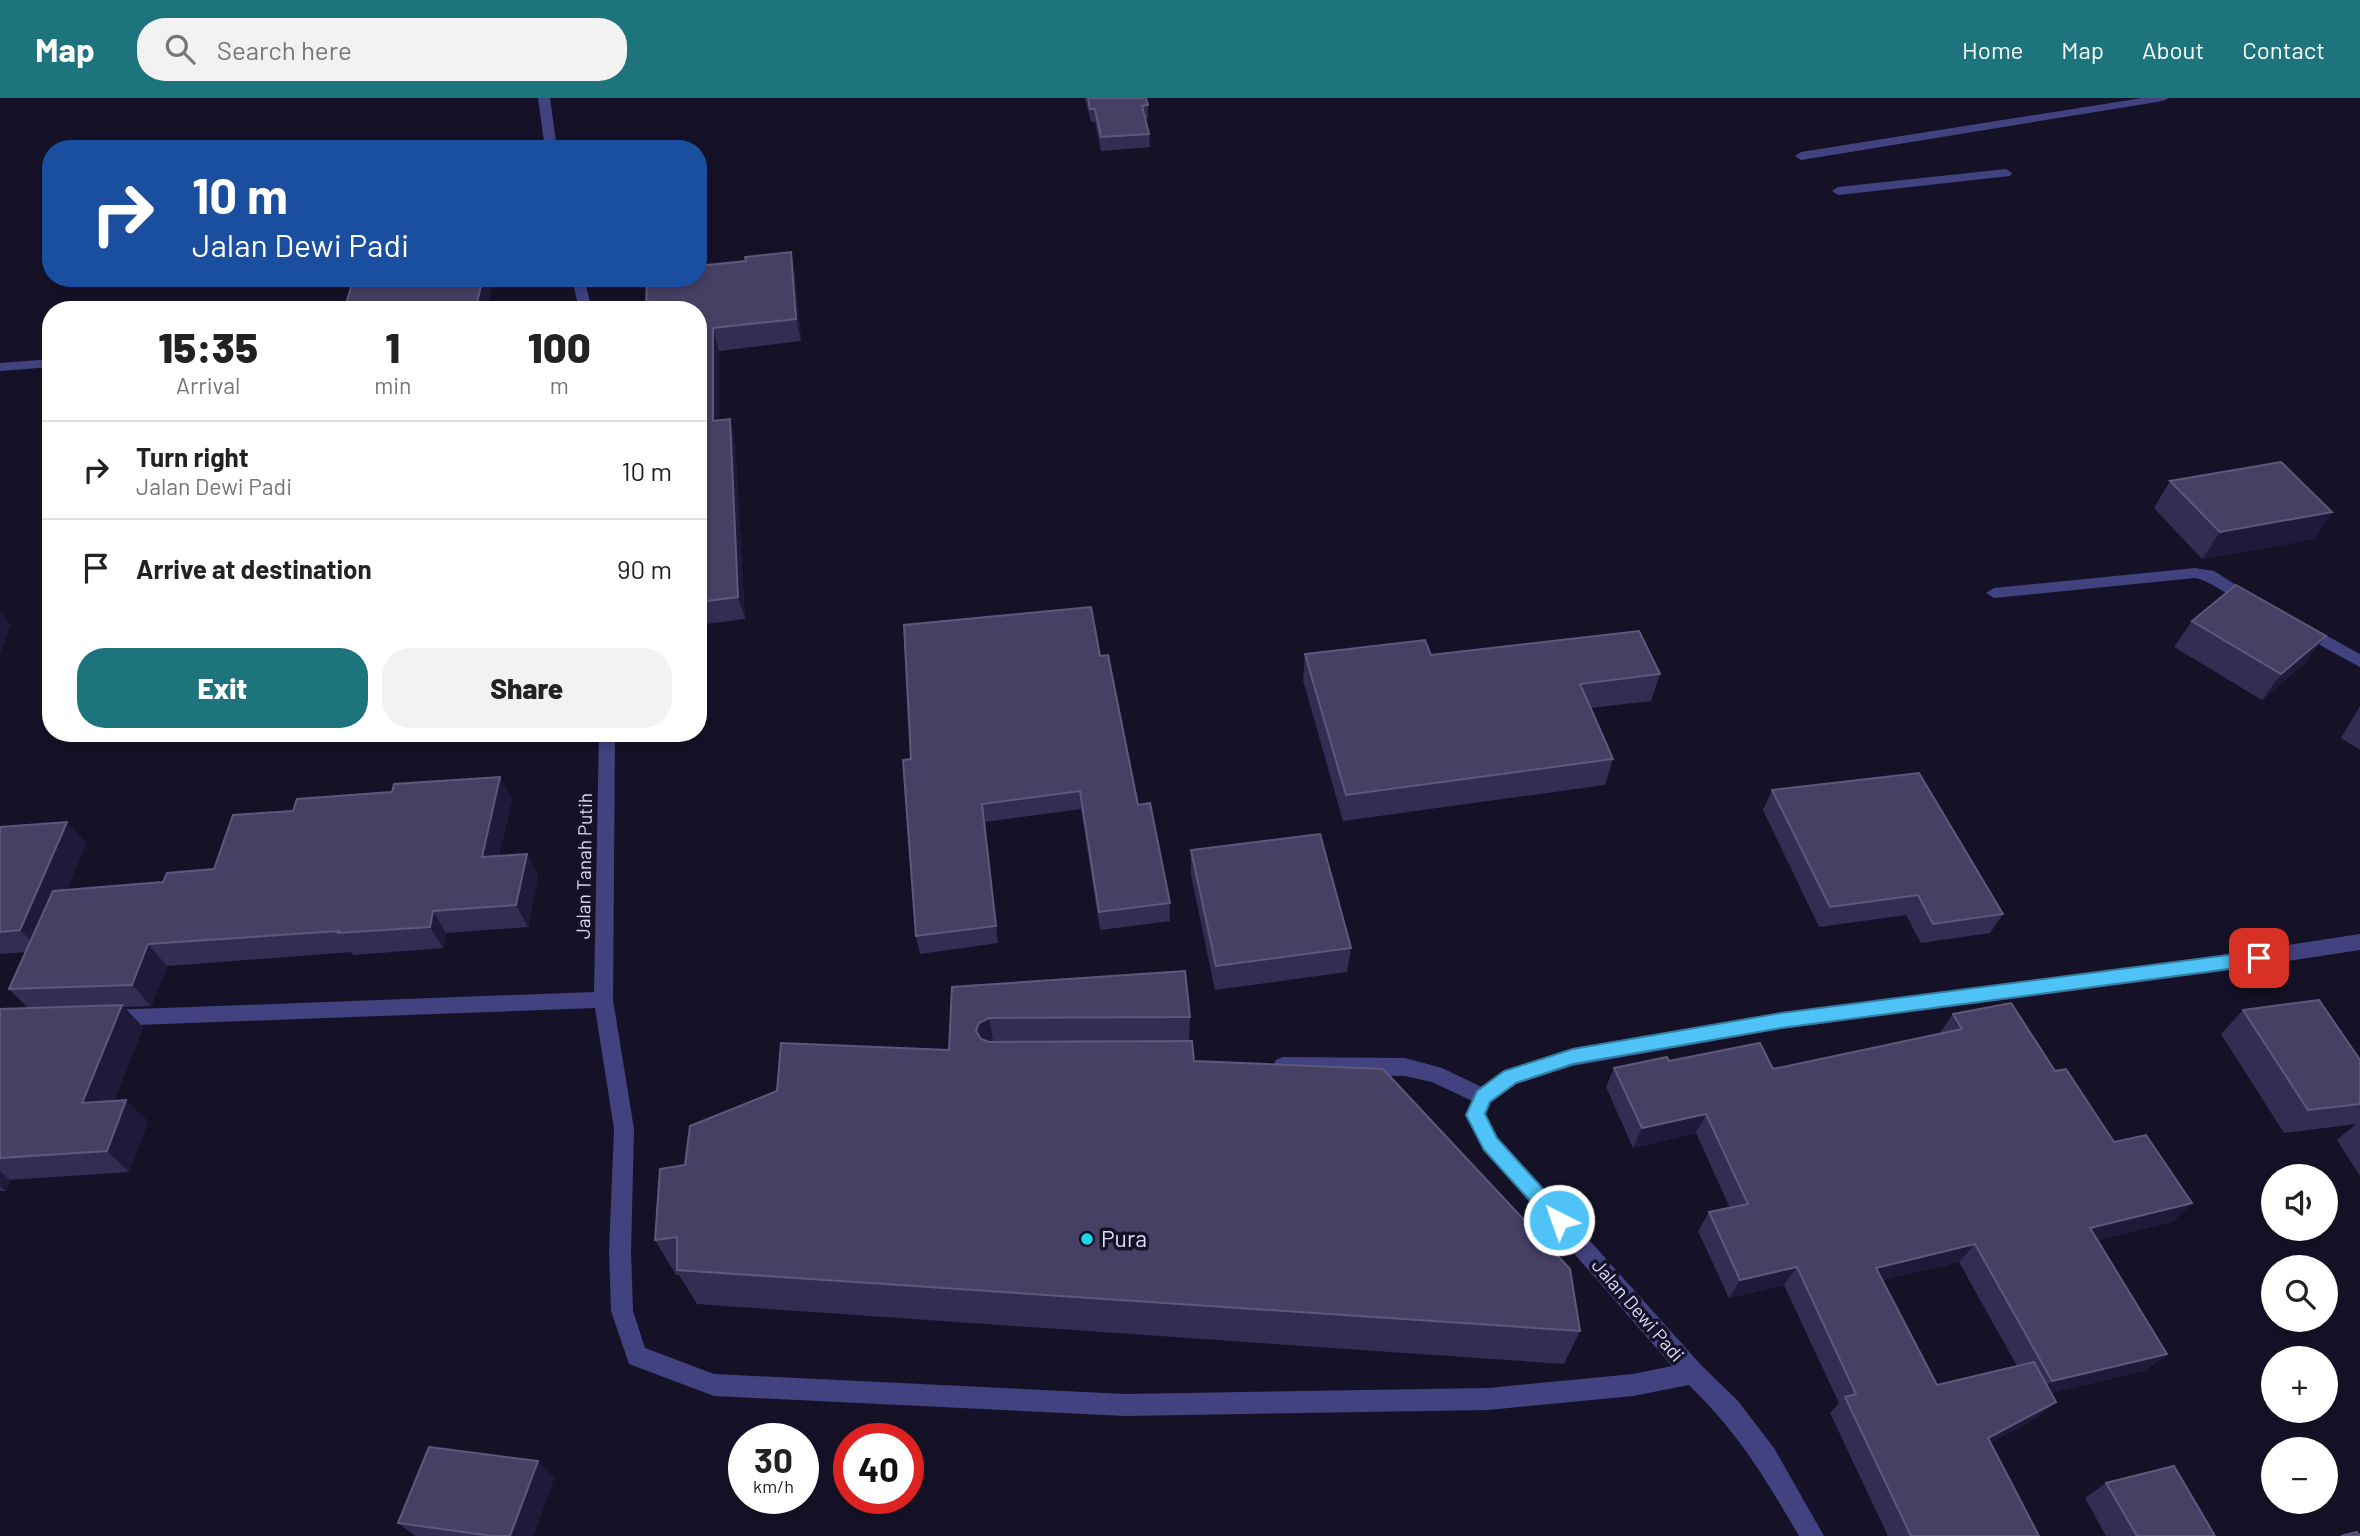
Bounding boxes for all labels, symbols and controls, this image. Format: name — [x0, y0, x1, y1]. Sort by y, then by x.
search box — [137, 18, 627, 81]
text: Map — [35, 29, 95, 69]
icon: search — [161, 30, 199, 68]
text: Search here — [217, 34, 352, 65]
text: Home — [1962, 35, 2023, 64]
text: Map — [2061, 35, 2104, 64]
text: About — [2142, 35, 2204, 64]
text: Contact — [2242, 35, 2325, 64]
text: 10 m — [192, 165, 288, 224]
icon: right — [77, 168, 168, 259]
text: Jalan Dewi Padi — [192, 225, 409, 263]
text: 15:35 — [158, 321, 258, 371]
text: 1 — [385, 321, 400, 371]
text: 100 — [528, 321, 591, 371]
text: Arrival — [176, 371, 240, 399]
text: min — [374, 371, 411, 399]
text: m — [550, 371, 569, 399]
text: Turn right — [136, 441, 249, 472]
icon: right — [77, 451, 115, 489]
text: 10 m — [622, 455, 672, 486]
text: Jalan Dewi Padi — [136, 472, 292, 500]
icon: arrive — [77, 549, 115, 587]
text: Arrive at destination — [136, 553, 372, 584]
text: 90 m — [617, 553, 672, 584]
button: Exit — [77, 648, 368, 728]
button: Share — [382, 648, 672, 728]
street label: Jalan Tanah Putih — [571, 793, 596, 939]
pin — [2229, 928, 2289, 988]
icon: arrive — [2240, 939, 2278, 977]
map controls — [2261, 1164, 2338, 1514]
button: sound — [2261, 1164, 2338, 1241]
position arrow — [1522, 1183, 1596, 1257]
place label: Pura — [1101, 1224, 1147, 1252]
marker: Pura — [1079, 1231, 1095, 1247]
street label: Jalan Dewi Padi — [1587, 1253, 1689, 1366]
button: search — [2261, 1255, 2338, 1332]
button: + — [2261, 1346, 2338, 1423]
speed limit sign: 40 — [833, 1423, 924, 1514]
button: − — [2261, 1437, 2338, 1514]
text: 30 — [754, 1438, 793, 1480]
text: km/h — [753, 1475, 794, 1497]

